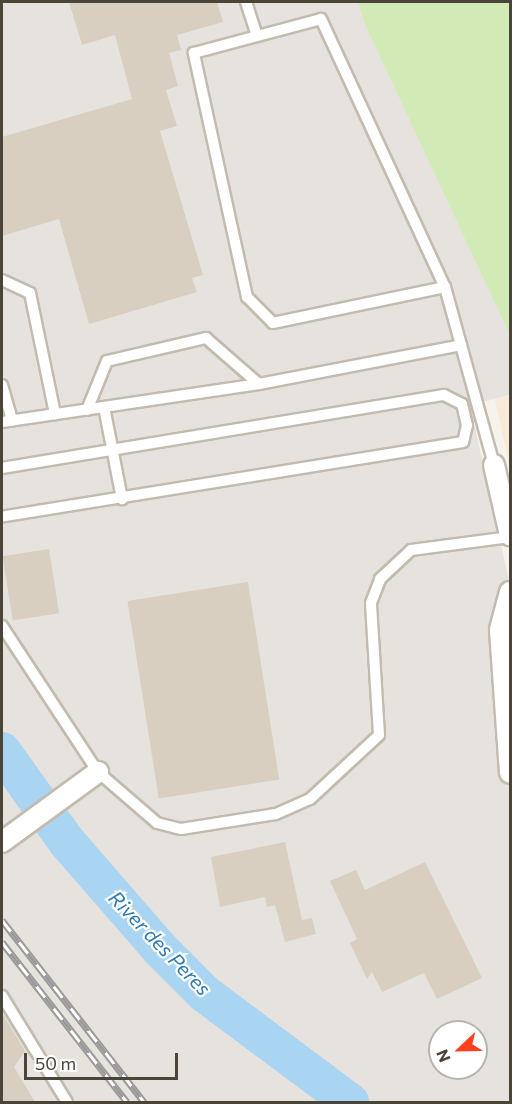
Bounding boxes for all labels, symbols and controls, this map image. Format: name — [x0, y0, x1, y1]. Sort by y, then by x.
water label: River des Peres — [104, 886, 216, 1000]
north arrow — [428, 1020, 488, 1080]
scale bar — [27, 1041, 182, 1079]
text: N — [432, 1047, 454, 1065]
text: 50 m — [35, 1052, 76, 1074]

